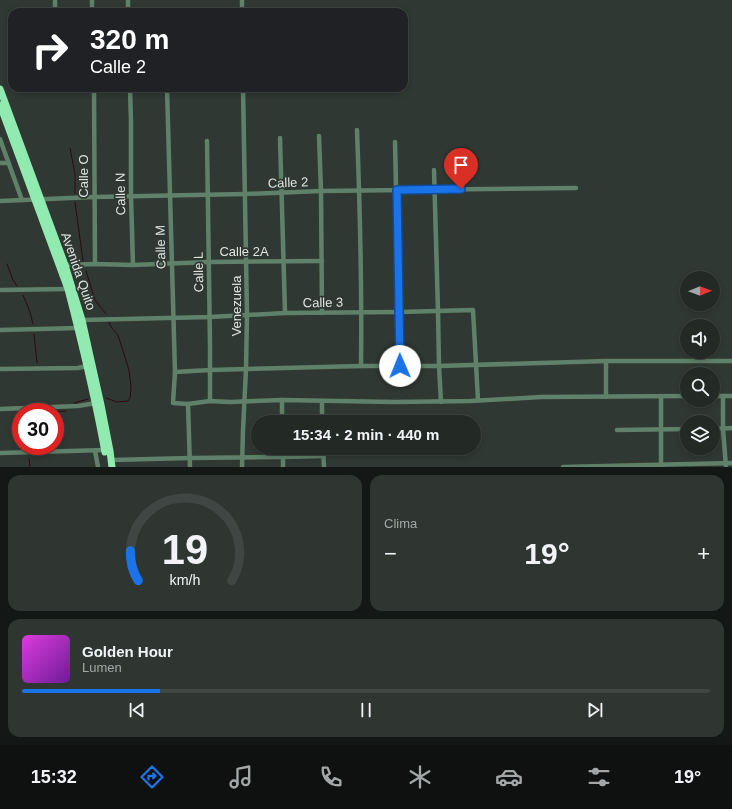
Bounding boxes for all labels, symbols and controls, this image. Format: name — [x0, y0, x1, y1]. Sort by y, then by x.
icon: right — [24, 24, 76, 76]
text: 320 m — [90, 24, 169, 55]
text: Calle 2 — [90, 57, 146, 77]
pin — [444, 148, 478, 189]
street label: Calle O — [76, 154, 91, 198]
icon: arrive — [450, 154, 472, 176]
street label: Calle N — [113, 173, 128, 215]
street label: Calle 2 — [268, 174, 309, 191]
street label: Calle M — [153, 225, 168, 269]
street label: Avenida Quito — [58, 230, 99, 312]
street label: Calle 2A — [219, 244, 269, 259]
street label: Calle L — [191, 252, 206, 292]
north arrow — [680, 271, 720, 311]
map controls — [680, 271, 720, 455]
street label: Venezuela — [229, 275, 244, 336]
street label: Calle 3 — [303, 295, 343, 310]
button: sound — [680, 319, 720, 359]
position arrow — [379, 345, 421, 387]
button: search — [680, 367, 720, 407]
speed limit sign: 30 — [12, 403, 64, 455]
button: layers — [680, 415, 720, 455]
text: 15:34 · 2 min · 440 m — [293, 426, 439, 443]
text: Clima — [384, 516, 417, 531]
text: 19 — [162, 526, 208, 573]
text: 19° — [524, 537, 570, 570]
text: − — [384, 541, 397, 566]
text: + — [697, 541, 710, 566]
text: km/h — [170, 572, 201, 588]
text: Golden Hour — [82, 643, 173, 660]
text: Lumen — [82, 660, 122, 675]
icon: previous — [126, 699, 148, 721]
icon: pause — [355, 699, 377, 721]
icon: next — [584, 699, 606, 721]
icon: directions — [138, 763, 166, 791]
icon: music — [227, 763, 255, 791]
icon: phone — [317, 763, 345, 791]
icon: climate — [406, 763, 434, 791]
icon: car — [495, 763, 523, 791]
icon: filters — [585, 763, 613, 791]
text: 15:32 — [31, 767, 77, 787]
text: 19° — [674, 767, 701, 787]

